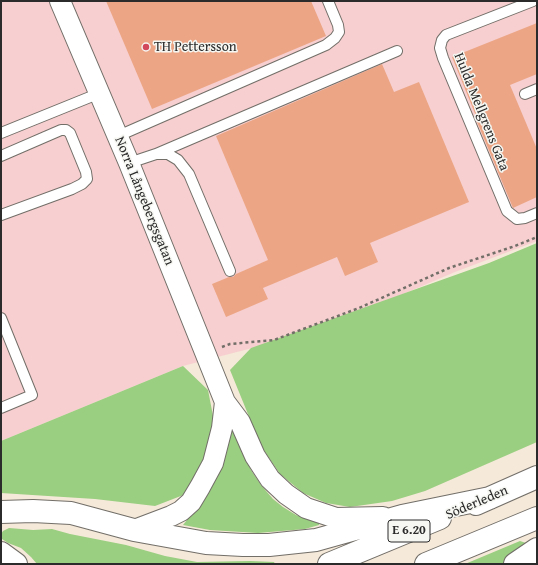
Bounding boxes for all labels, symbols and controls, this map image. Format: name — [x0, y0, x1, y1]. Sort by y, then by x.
place label: TH Pettersson — [154, 39, 237, 55]
marker: TH Pettersson — [141, 42, 151, 52]
street label: Hulda Mellgrens Gata — [450, 50, 512, 174]
street label: Norra Långebergsgatan — [110, 134, 178, 268]
street label: Söderleden — [443, 482, 511, 524]
road number: E 6.20 — [388, 520, 430, 542]

